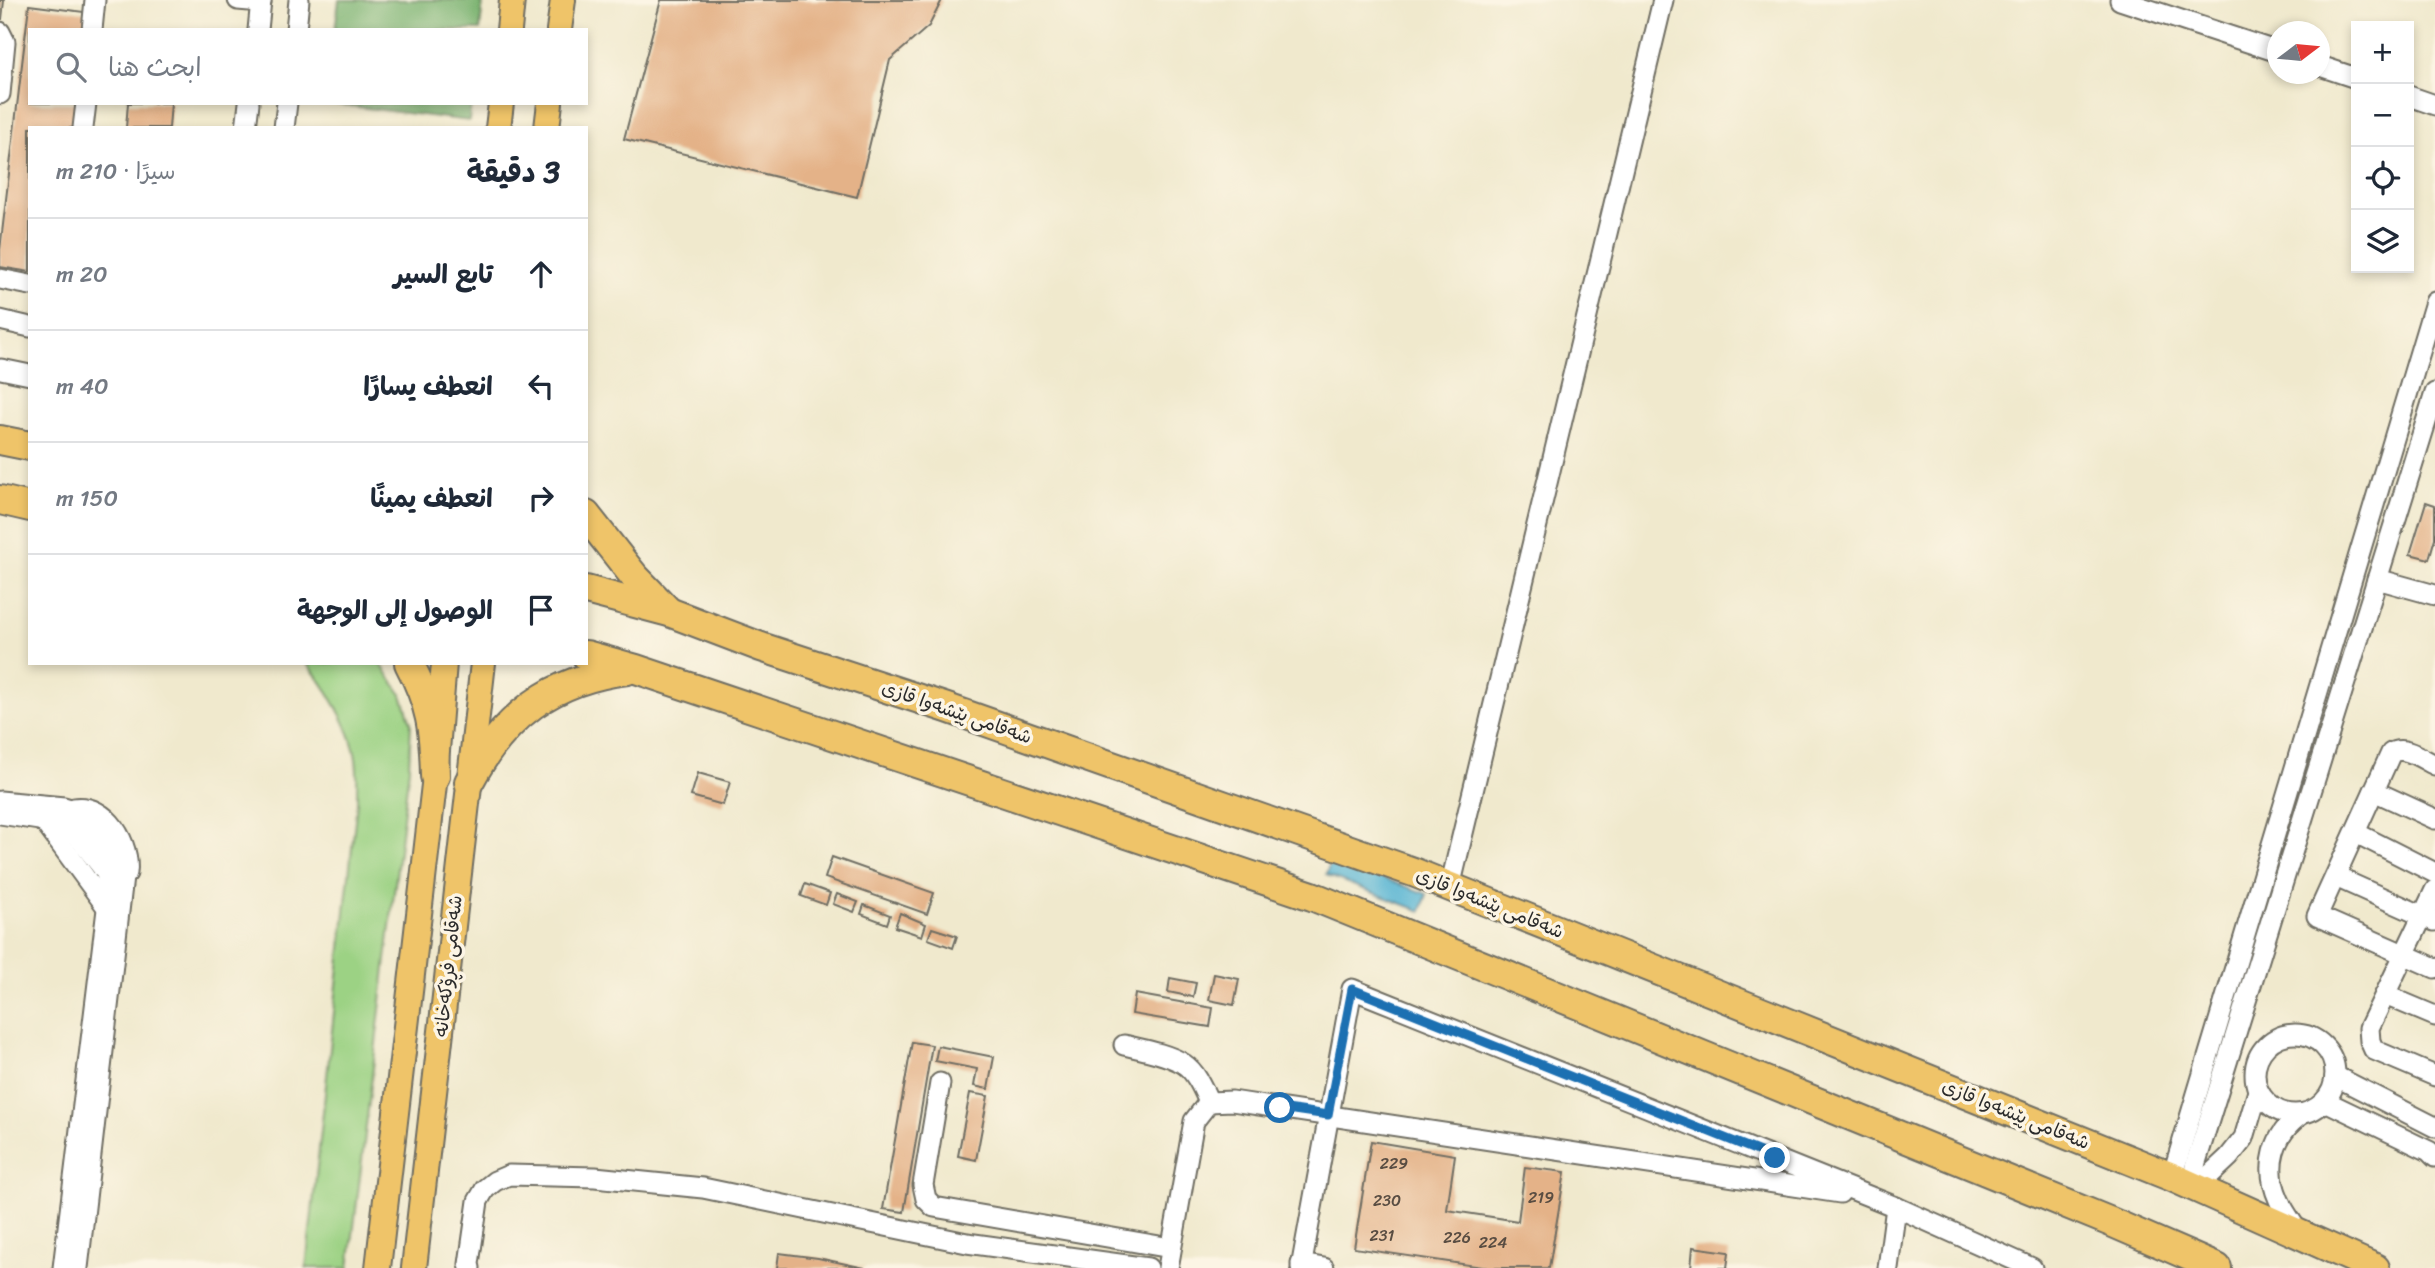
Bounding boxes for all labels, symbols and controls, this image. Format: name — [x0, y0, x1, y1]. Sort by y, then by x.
north arrow — [2267, 21, 2330, 84]
map controls — [2351, 21, 2414, 273]
button: + — [2351, 21, 2414, 84]
search box — [28, 28, 588, 105]
text: ابحث هنا — [108, 44, 202, 90]
icon: search — [52, 48, 90, 86]
button: − — [2351, 84, 2414, 147]
text: 3 دقيقة — [467, 145, 560, 199]
button: locate — [2351, 147, 2414, 210]
text: سيرًا · 210 m — [56, 151, 176, 192]
button: layers — [2351, 210, 2414, 273]
text: تابع السير — [394, 251, 493, 297]
text: 20 m — [56, 254, 107, 295]
icon: ahead — [522, 255, 560, 293]
text: انعطف يسارًا — [363, 363, 493, 409]
text: 40 m — [56, 366, 109, 407]
icon: left — [522, 367, 560, 405]
text: انعطف يمينًا — [370, 475, 493, 521]
text: 150 m — [56, 478, 118, 519]
icon: right — [522, 479, 560, 517]
text: الوصول إلى الوجهة — [297, 587, 493, 633]
icon: arrive — [522, 591, 560, 629]
street label: شەقامی پێشەوا قازی — [877, 671, 1037, 753]
street label: شەقامی پێشەوا قازی — [1411, 858, 1569, 948]
street label: شەقامی فڕۆکەخانە — [424, 893, 472, 1039]
street label: شەقامی پێشەوا قازی — [1937, 1069, 2095, 1159]
route start — [1264, 1092, 1295, 1123]
route end — [1759, 1142, 1790, 1173]
house number: 229 — [1380, 1149, 1408, 1178]
house number: 219 — [1528, 1183, 1554, 1212]
house number: 230 — [1373, 1186, 1401, 1215]
house number: 231 — [1370, 1221, 1395, 1250]
house number: 226 — [1443, 1223, 1471, 1252]
house number: 224 — [1479, 1228, 1507, 1257]

